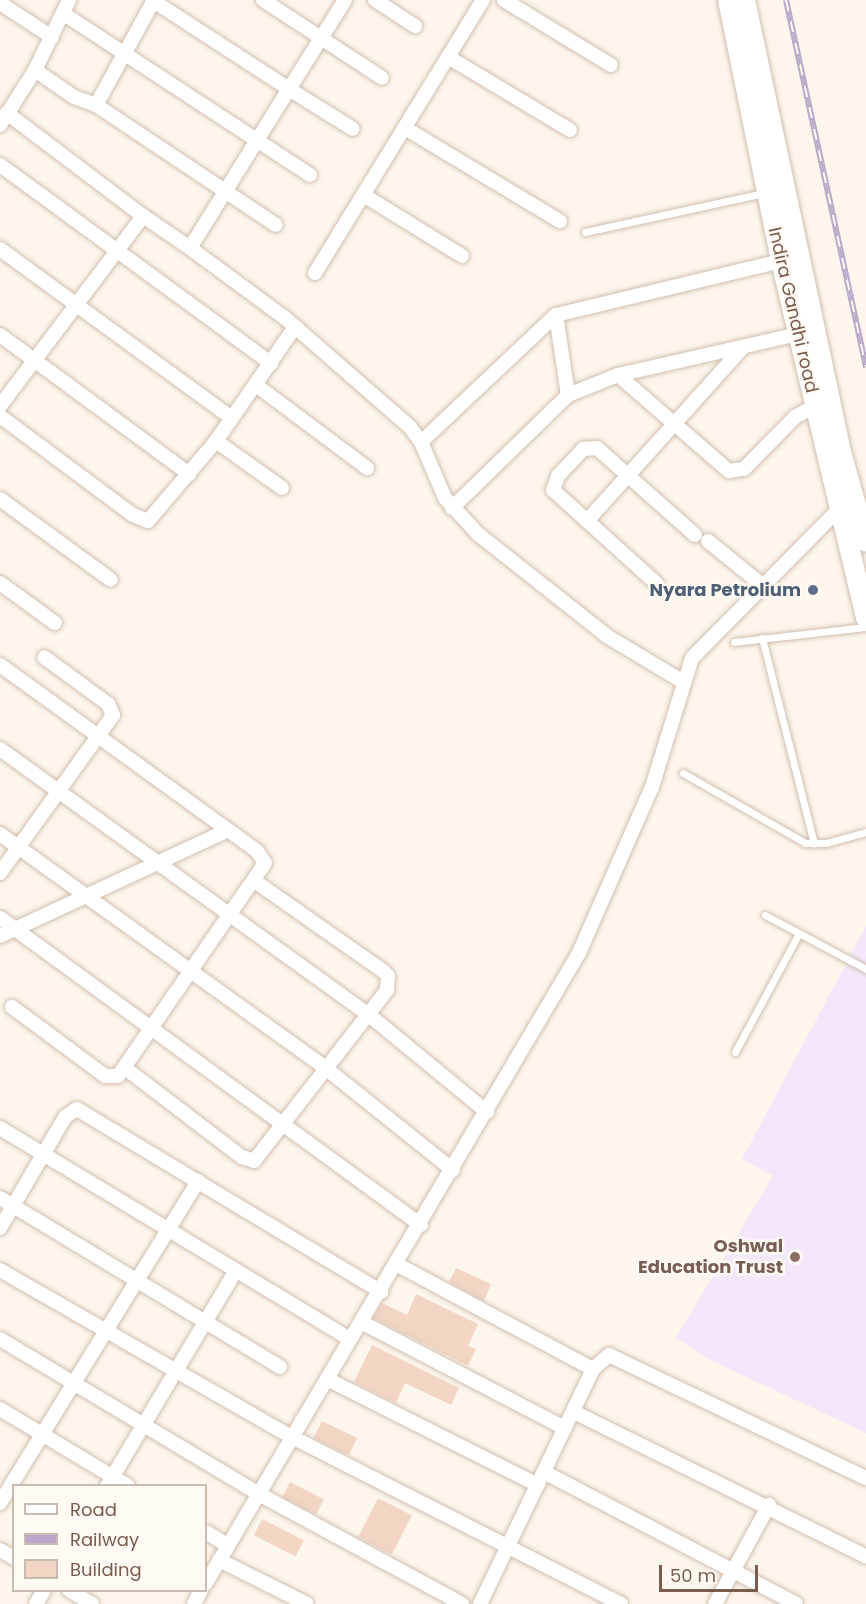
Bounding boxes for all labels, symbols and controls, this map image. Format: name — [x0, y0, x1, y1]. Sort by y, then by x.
street label: Indira Gandhi road — [763, 225, 823, 395]
place label: Nyara Petrolium — [650, 579, 801, 601]
marker: Nyara Petrolium — [806, 583, 820, 597]
place label: Oshwal Education Trust — [638, 1236, 783, 1278]
marker: Oshwal Education Trust — [788, 1250, 802, 1264]
legend — [12, 1484, 207, 1592]
text: Road — [70, 1497, 117, 1522]
text: Railway — [70, 1527, 139, 1552]
scale bar — [662, 1553, 761, 1591]
text: Building — [70, 1557, 142, 1582]
text: 50 m — [670, 1563, 716, 1588]

